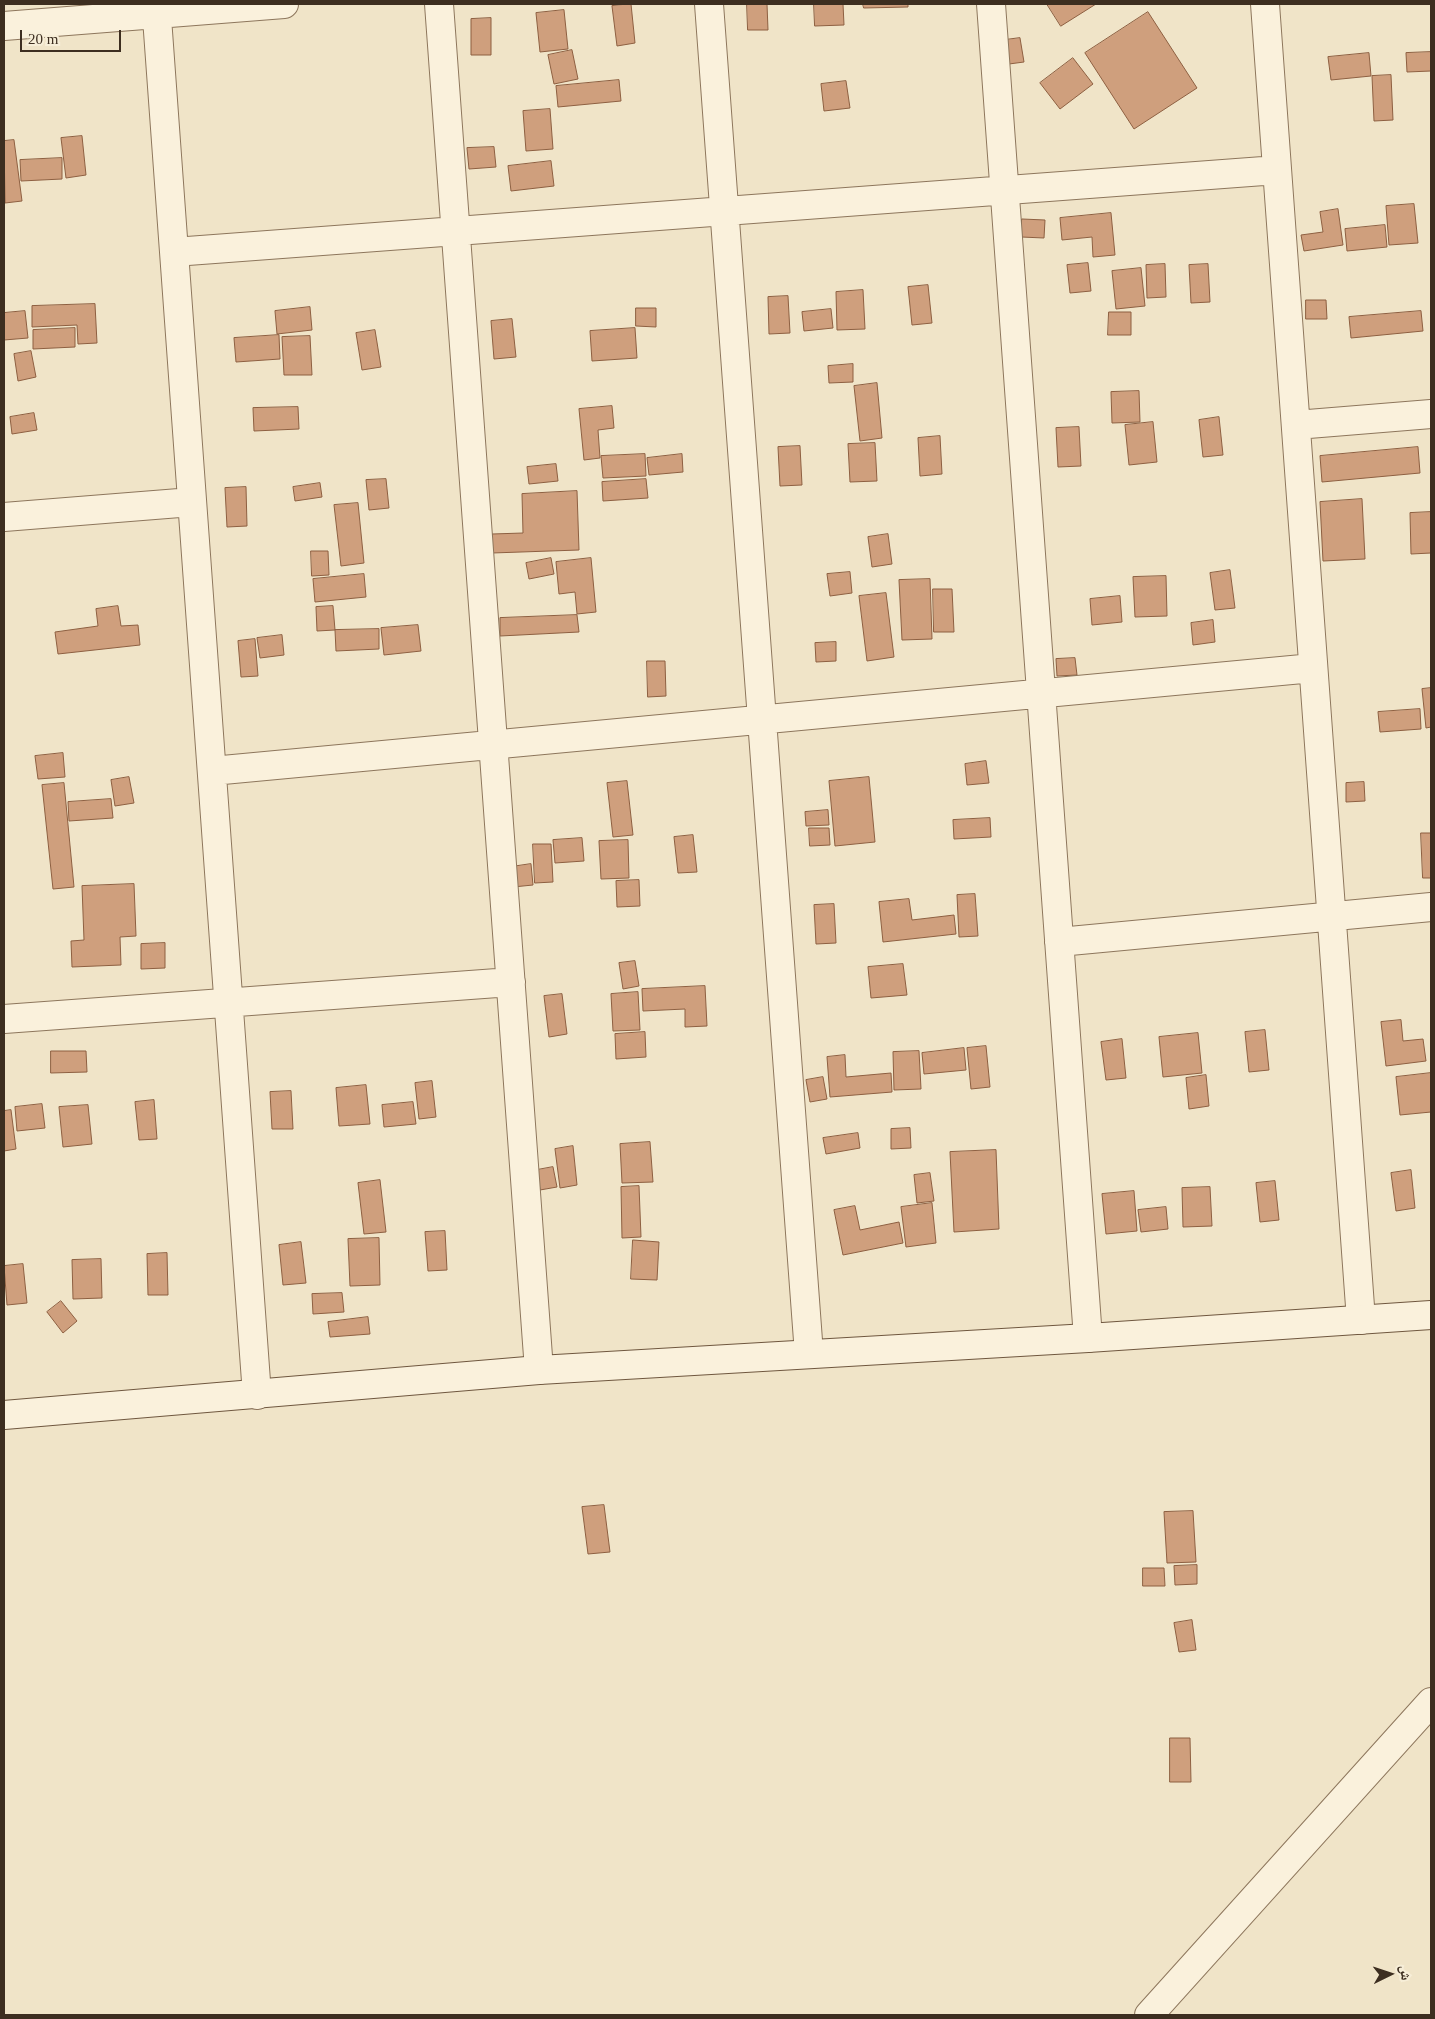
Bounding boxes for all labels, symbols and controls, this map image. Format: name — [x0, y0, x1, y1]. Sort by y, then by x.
scale bar — [22, 20, 124, 52]
text: 20 m — [28, 31, 58, 47]
north arrow — [1365, 1949, 1415, 1999]
text: ش — [1397, 1965, 1413, 1981]

